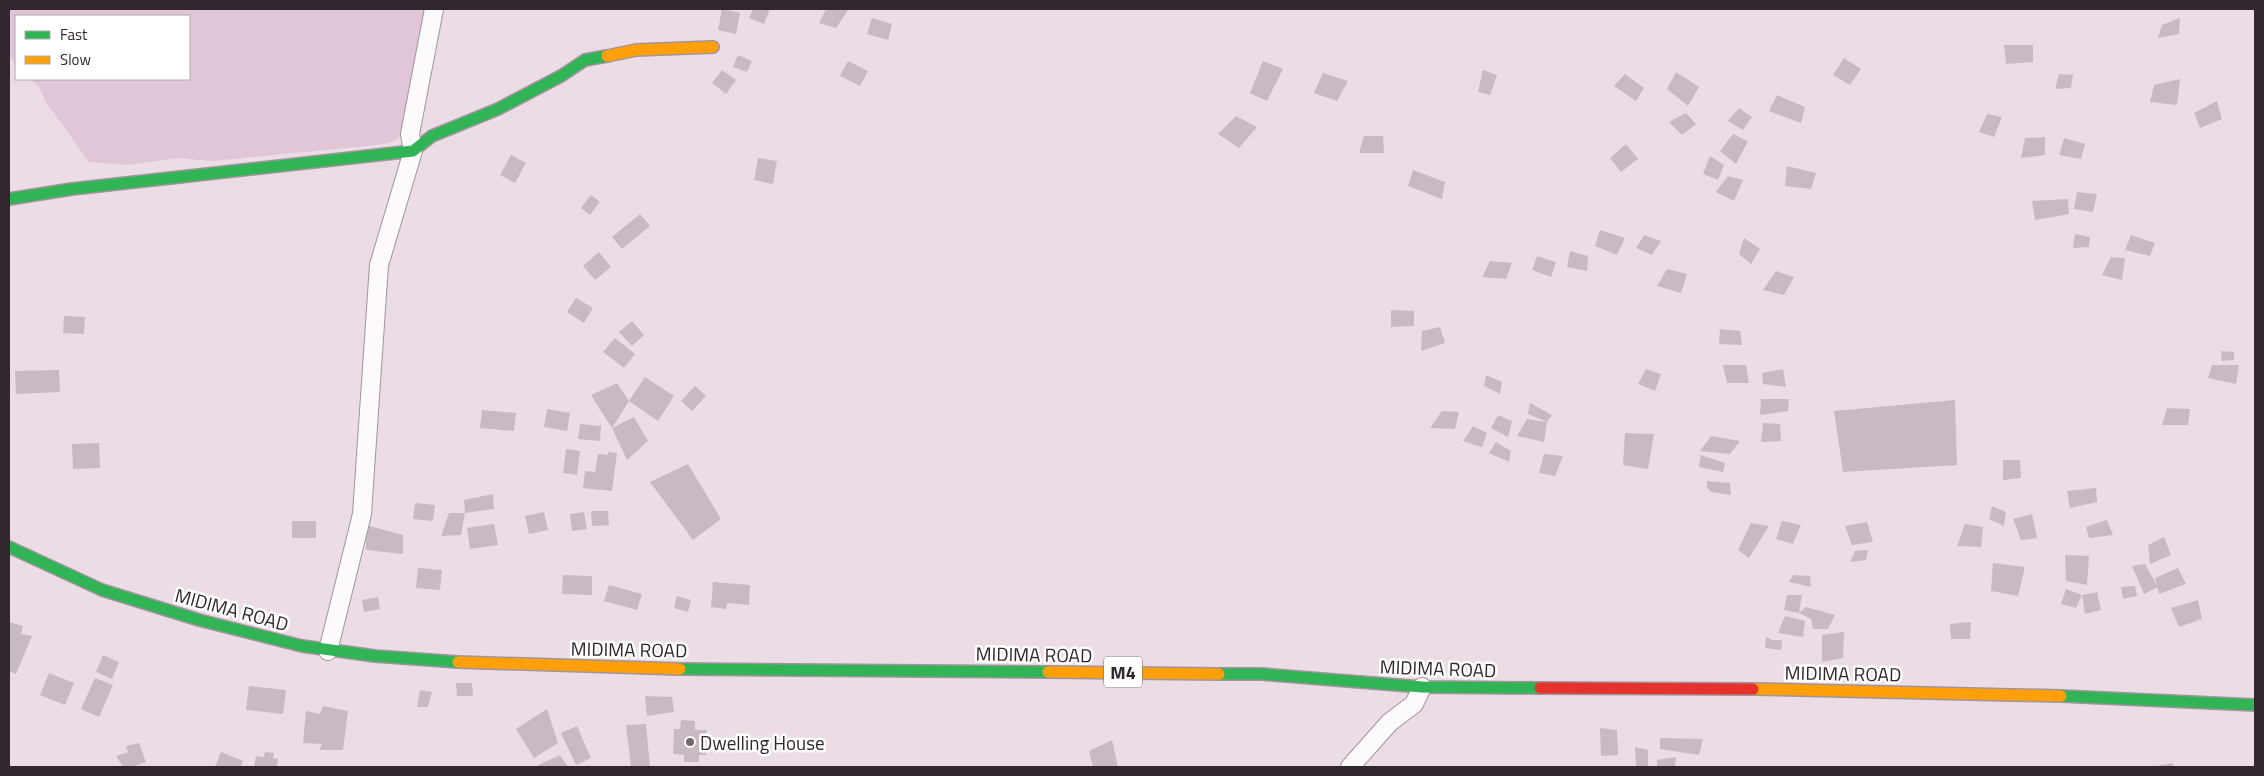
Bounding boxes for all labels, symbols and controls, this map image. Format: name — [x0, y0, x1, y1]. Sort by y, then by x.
legend — [15, 15, 190, 80]
text: Fast — [60, 23, 88, 46]
text: Slow — [60, 48, 91, 71]
street label: MIDIMA ROAD — [172, 580, 292, 638]
street label: MIDIMA ROAD — [570, 633, 688, 665]
street label: MIDIMA ROAD — [975, 638, 1093, 670]
street label: MIDIMA ROAD — [1379, 651, 1497, 685]
road number: M4 — [1104, 656, 1142, 688]
street label: MIDIMA ROAD — [1784, 657, 1902, 689]
place label: Dwelling House — [700, 728, 825, 757]
marker: Dwelling House — [684, 736, 696, 748]

